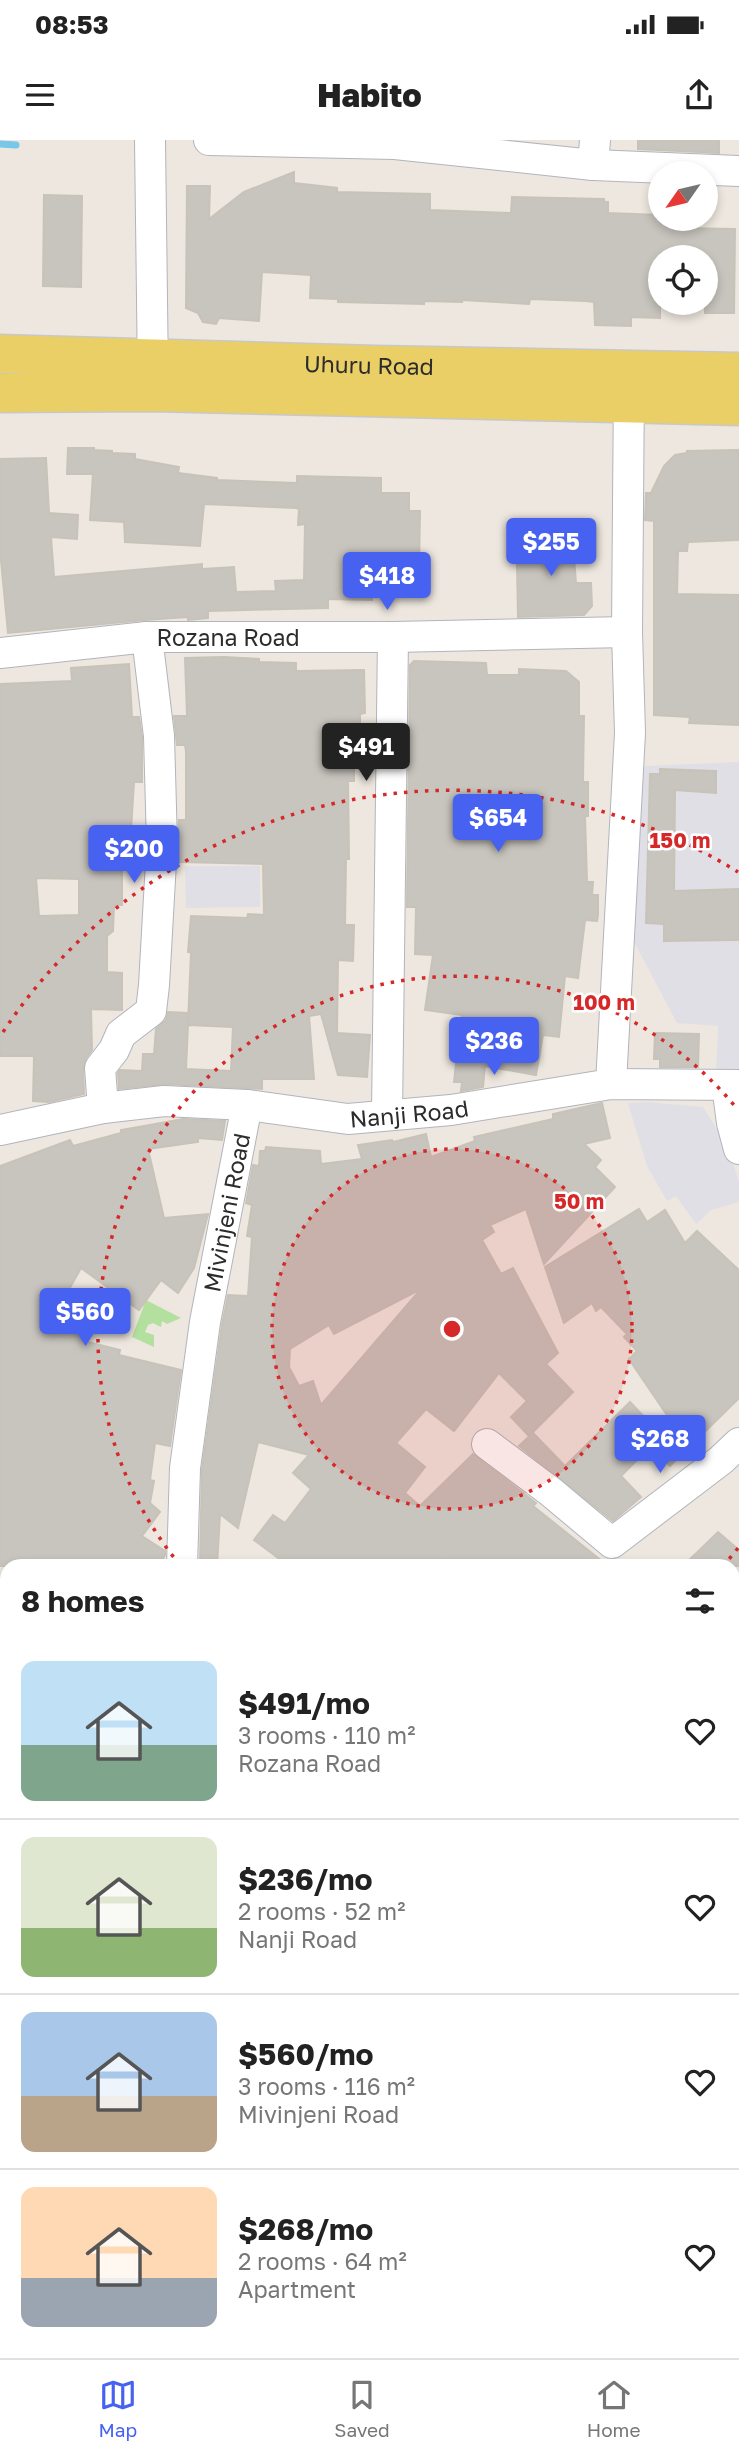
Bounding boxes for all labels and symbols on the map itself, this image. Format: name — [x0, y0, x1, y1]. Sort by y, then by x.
north arrow — [648, 161, 718, 231]
street label: Uhuru Road — [303, 349, 434, 380]
pin: $255 — [510, 518, 592, 578]
pin: $418 — [346, 552, 428, 612]
street label: Rozana Road — [156, 623, 300, 651]
pin: $491 — [325, 724, 407, 783]
pin: $654 — [457, 794, 539, 854]
pin: $200 — [93, 826, 175, 885]
text: 150 m — [650, 827, 710, 853]
text: 100 m — [573, 989, 635, 1015]
pin: $236 — [453, 1018, 535, 1077]
street label: Nanji Road — [348, 1093, 470, 1133]
street label: Mivinjeni Road — [197, 1131, 255, 1294]
text: 50 m — [554, 1188, 604, 1214]
pin: $560 — [44, 1288, 126, 1348]
centre of rings — [440, 1317, 464, 1341]
pin: $268 — [619, 1416, 701, 1475]

